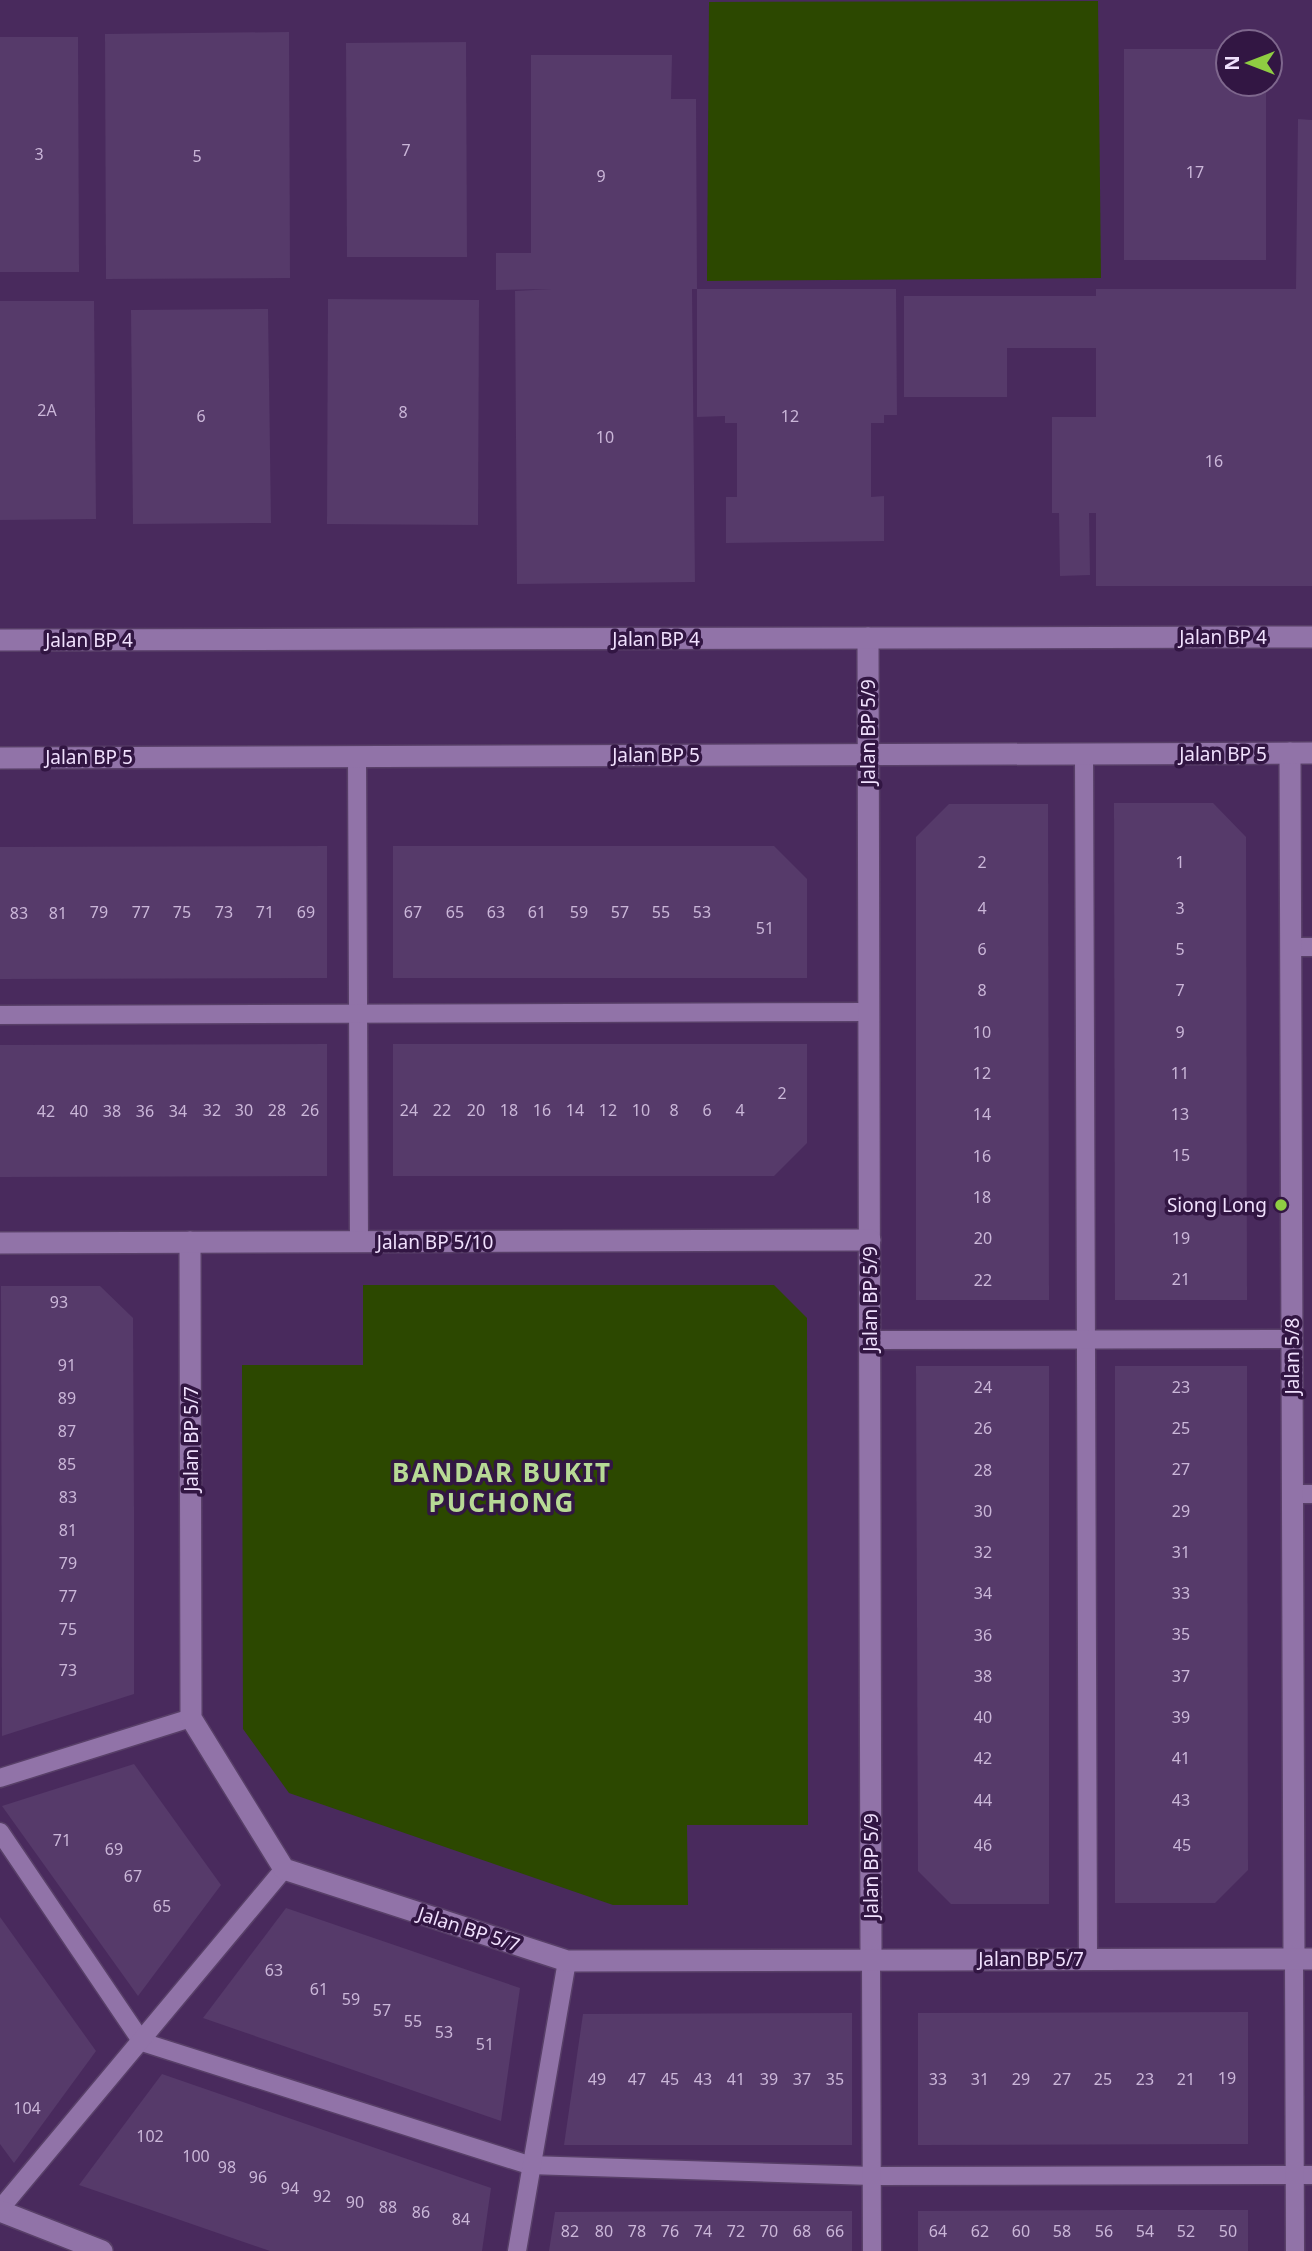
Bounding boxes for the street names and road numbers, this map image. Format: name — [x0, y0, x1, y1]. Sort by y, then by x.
street label: Jalan BP 4 — [1177, 624, 1267, 650]
street label: Jalan BP 4 — [610, 626, 700, 652]
street label: Jalan BP 4 — [43, 627, 133, 653]
street label: Jalan BP 5/9 — [855, 679, 881, 787]
street label: Jalan BP 5 — [1177, 741, 1267, 767]
street label: Jalan BP 5 — [610, 742, 700, 768]
street label: Jalan BP 5 — [43, 744, 133, 770]
street label: Jalan BP 5/10 — [375, 1229, 493, 1255]
street label: Jalan BP 5/9 — [857, 1246, 883, 1354]
street label: Jalan 5/8 — [1279, 1318, 1305, 1396]
street label: Jalan BP 5/7 — [178, 1386, 204, 1494]
street label: Jalan BP 5/9 — [858, 1813, 884, 1921]
street label: Jalan BP 5/7 — [413, 1900, 523, 1958]
street label: Jalan BP 5/7 — [976, 1946, 1084, 1972]

